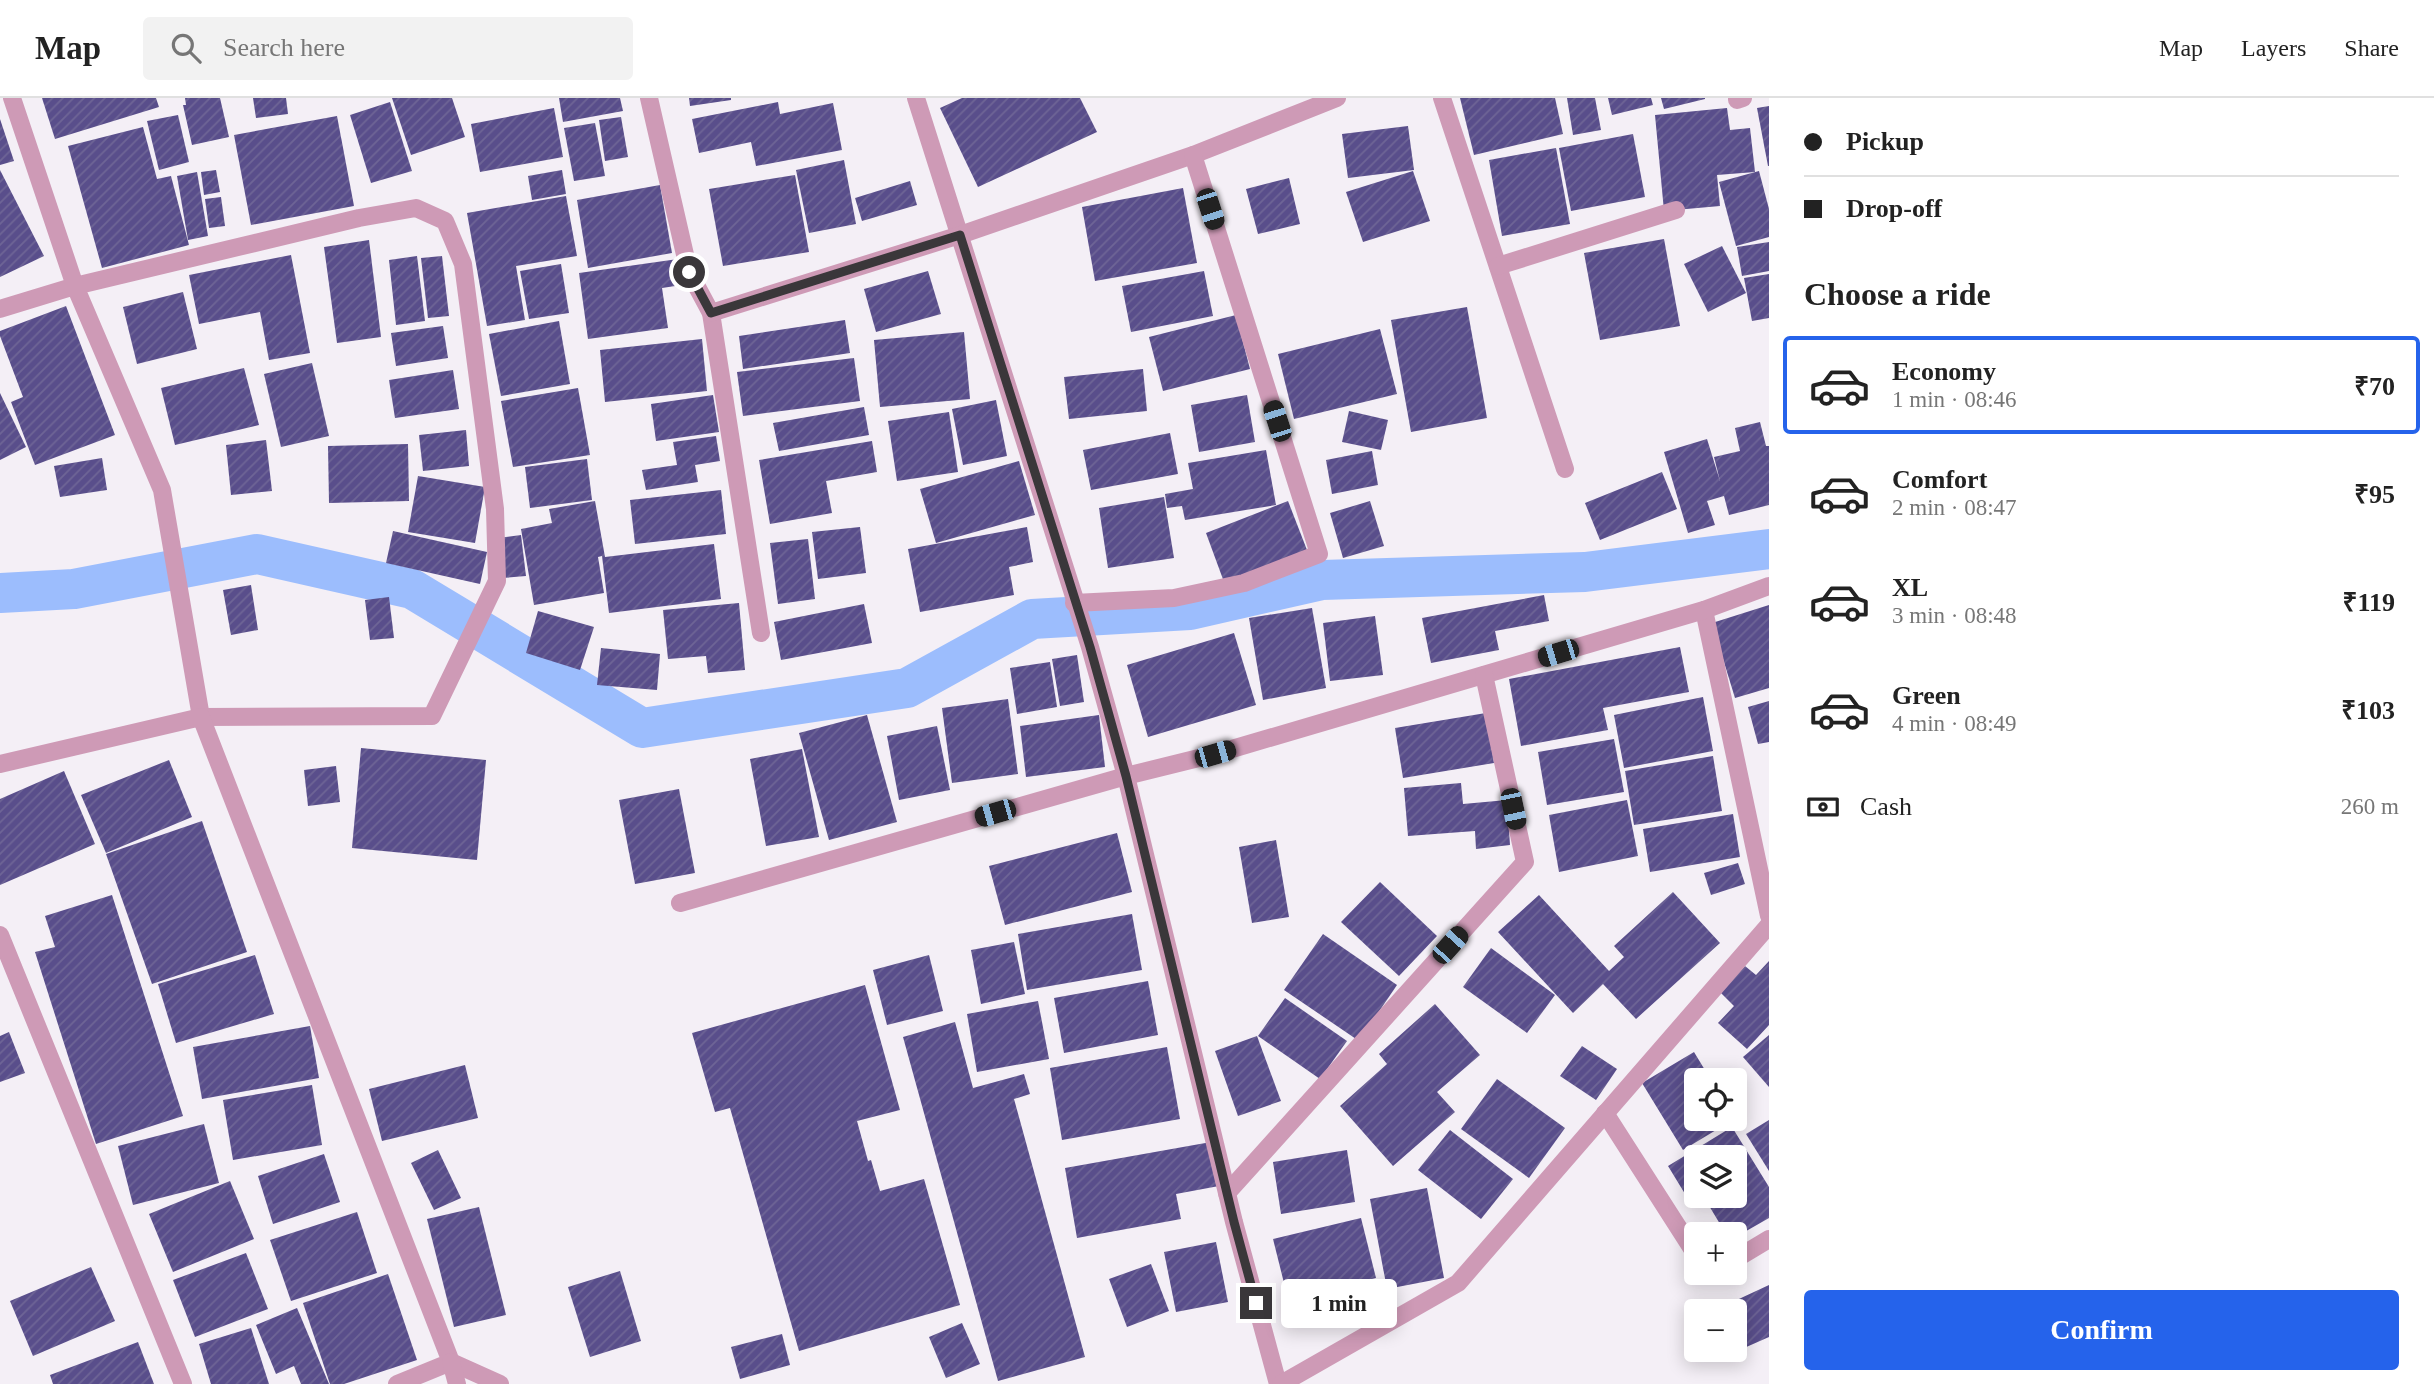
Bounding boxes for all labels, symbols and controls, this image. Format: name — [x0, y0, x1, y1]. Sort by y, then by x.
search box — [143, 17, 633, 80]
icon: search — [167, 29, 205, 67]
text: Map — [35, 30, 101, 66]
text: Search here — [223, 33, 345, 62]
text: Map — [2159, 35, 2203, 61]
text: Layers — [2241, 35, 2306, 61]
text: Share — [2344, 35, 2399, 61]
text: Pickup — [1846, 127, 1924, 156]
car — [1194, 186, 1227, 232]
text: Drop-off — [1846, 194, 1942, 223]
route start — [673, 256, 705, 288]
text: Choose a ride — [1804, 276, 1991, 312]
icon: car — [1808, 354, 1871, 417]
text: Economy — [1892, 357, 1996, 386]
text: ₹70 — [2354, 372, 2395, 401]
text: 1 min · 08:46 — [1892, 387, 2017, 412]
car — [1261, 398, 1294, 444]
icon: car — [1808, 462, 1871, 525]
text: Comfort — [1892, 465, 1987, 494]
text: ₹95 — [2354, 480, 2395, 509]
text: 2 min · 08:47 — [1892, 495, 2017, 520]
icon: car — [1808, 570, 1871, 633]
text: XL — [1892, 573, 1928, 602]
text: ₹119 — [2343, 588, 2395, 617]
text: 3 min · 08:48 — [1892, 603, 2017, 628]
car — [1535, 637, 1582, 669]
icon: car — [1808, 678, 1871, 741]
text: Green — [1892, 681, 1961, 710]
text: ₹103 — [2341, 696, 2395, 725]
text: 4 min · 08:49 — [1892, 711, 2017, 736]
car — [1192, 738, 1239, 770]
car — [1499, 786, 1528, 832]
icon: cash — [1804, 788, 1842, 826]
text: Cash — [1860, 792, 1912, 821]
text: 260 m — [2341, 794, 2399, 819]
car — [972, 797, 1019, 829]
car — [1429, 922, 1472, 968]
map controls — [1684, 1068, 1747, 1362]
button: locate — [1684, 1068, 1747, 1131]
button: layers — [1684, 1145, 1747, 1208]
button: + — [1684, 1222, 1747, 1285]
callout: 1 min — [1280, 1278, 1396, 1328]
route end — [1240, 1287, 1272, 1319]
button: Confirm — [1804, 1290, 2399, 1370]
text: 1 min — [1311, 1291, 1367, 1316]
button: − — [1684, 1299, 1747, 1362]

